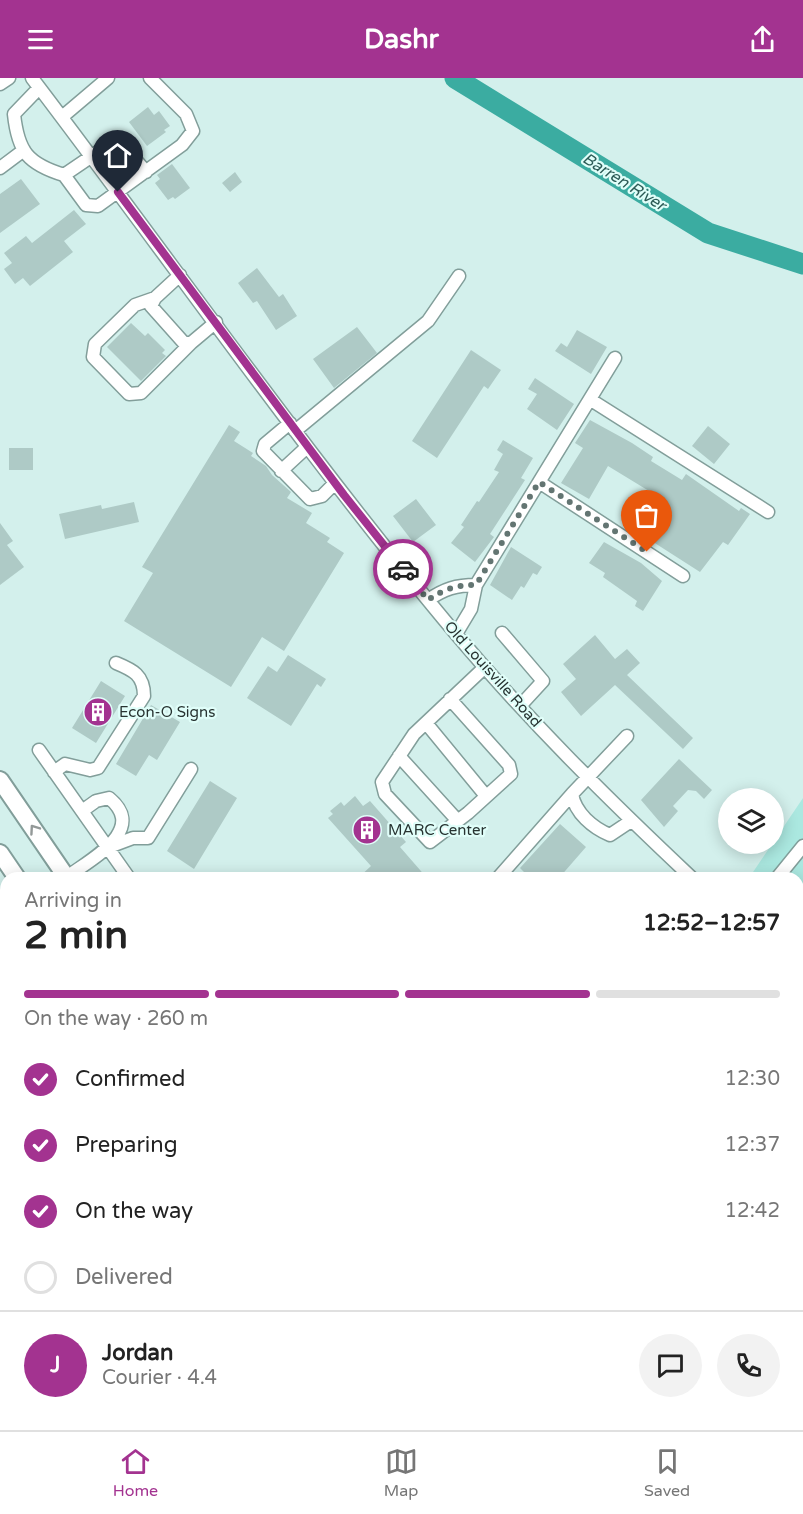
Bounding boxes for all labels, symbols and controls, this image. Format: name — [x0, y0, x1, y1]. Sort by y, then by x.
icon: menu — [24, 23, 57, 56]
text: Dashr — [364, 23, 439, 56]
icon: share — [746, 23, 779, 56]
pin — [92, 130, 143, 192]
icon: home — [101, 139, 134, 172]
water label: Barren River — [579, 149, 671, 216]
pin — [621, 490, 672, 552]
icon: bag — [630, 499, 663, 532]
courier — [373, 539, 433, 599]
icon: car — [387, 553, 420, 586]
street label: Old Louisville Road — [441, 617, 545, 731]
building icon: Econ-O Signs — [82, 696, 114, 728]
place label: Econ-O Signs — [119, 703, 215, 721]
map controls — [718, 788, 784, 854]
button: layers — [718, 788, 784, 854]
building icon: MARC Center — [351, 814, 383, 846]
place label: MARC Center — [388, 821, 486, 839]
one-way arrow — [30, 825, 41, 836]
text: Arriving in — [24, 889, 122, 913]
text: 12:52–12:57 — [643, 910, 780, 936]
text: 2 min — [24, 912, 128, 959]
text: On the way · 260 m — [24, 1007, 208, 1031]
icon: check — [24, 1063, 57, 1096]
text: Confirmed — [75, 1066, 185, 1092]
text: 12:30 — [725, 1067, 780, 1091]
icon: check — [24, 1129, 57, 1162]
text: Preparing — [75, 1132, 178, 1158]
text: 12:37 — [725, 1133, 780, 1157]
icon: check — [24, 1195, 57, 1228]
text: On the way — [75, 1198, 193, 1224]
text: 12:42 — [725, 1199, 780, 1223]
text: Delivered — [75, 1264, 173, 1290]
button: chat — [639, 1334, 702, 1397]
button: phone — [717, 1334, 780, 1397]
text: Jordan — [102, 1340, 173, 1366]
text: J — [50, 1352, 61, 1378]
text: Courier · 4.4 — [102, 1366, 217, 1390]
tab: Home — [113, 1445, 158, 1501]
tab: Map — [384, 1445, 418, 1501]
tab: Saved — [644, 1445, 690, 1501]

